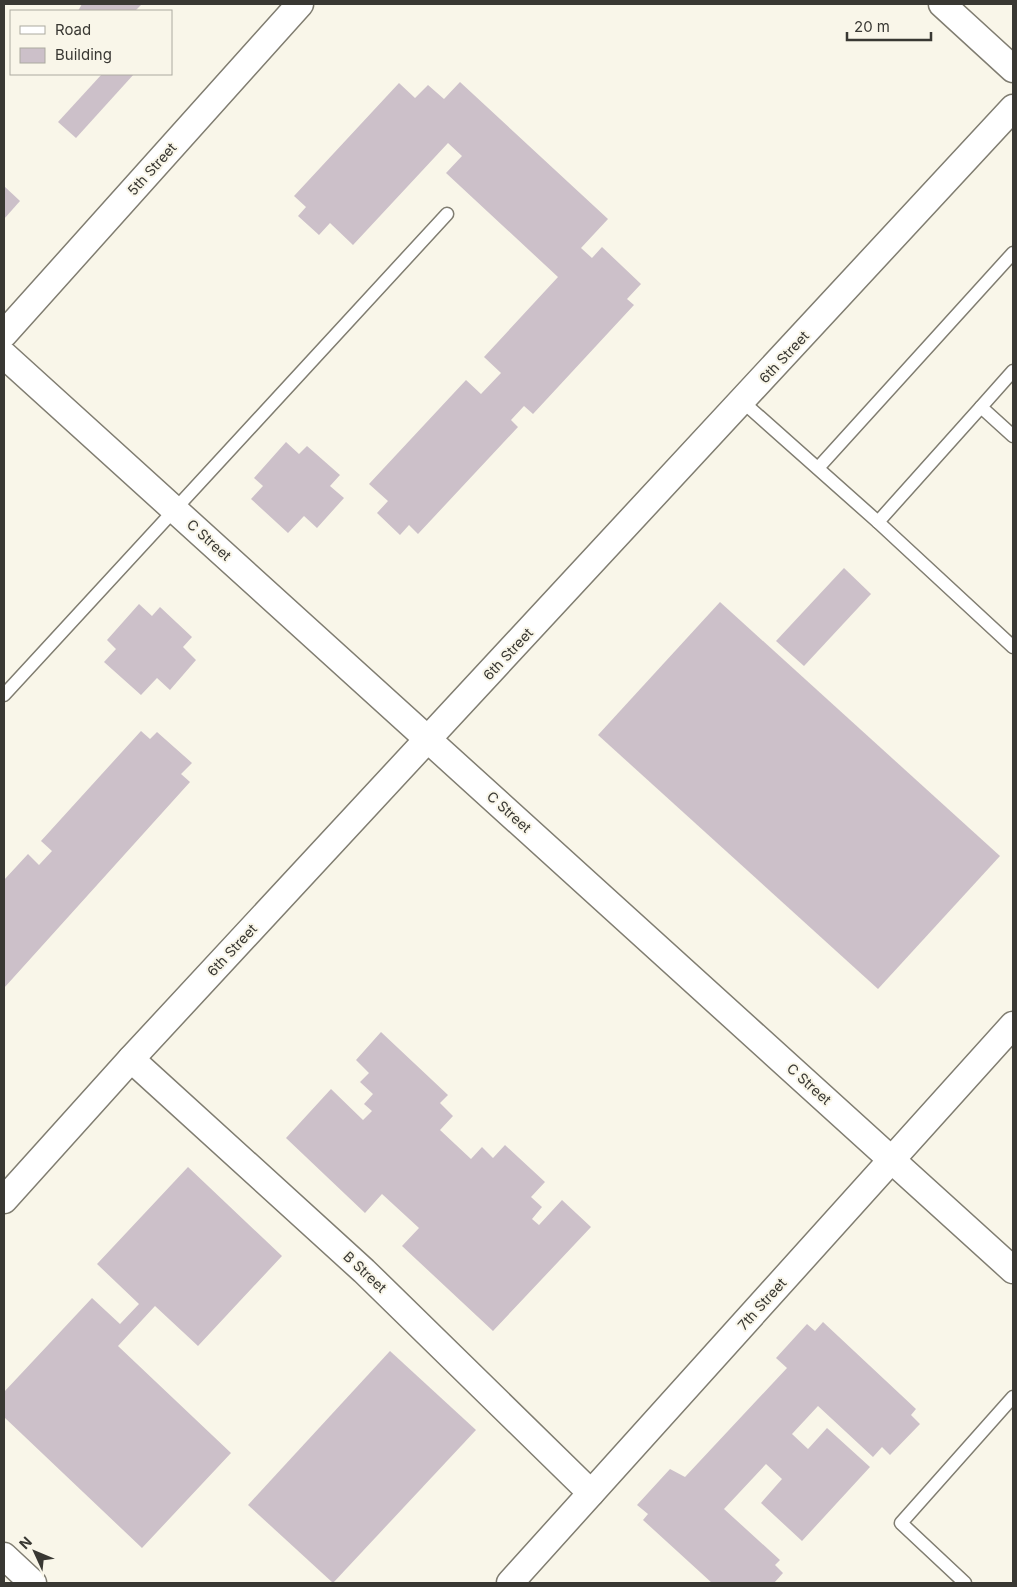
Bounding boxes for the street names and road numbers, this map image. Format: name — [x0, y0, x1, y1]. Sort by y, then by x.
street label: 5th Street — [124, 139, 180, 198]
street label: 6th Street — [755, 327, 812, 386]
street label: C Street — [184, 515, 235, 564]
street label: 6th Street — [479, 624, 536, 683]
street label: C Street — [484, 787, 535, 836]
street label: 6th Street — [203, 920, 260, 979]
street label: C Street — [784, 1059, 835, 1108]
street label: B Street — [340, 1247, 391, 1296]
street label: 7th Street — [734, 1274, 790, 1333]

